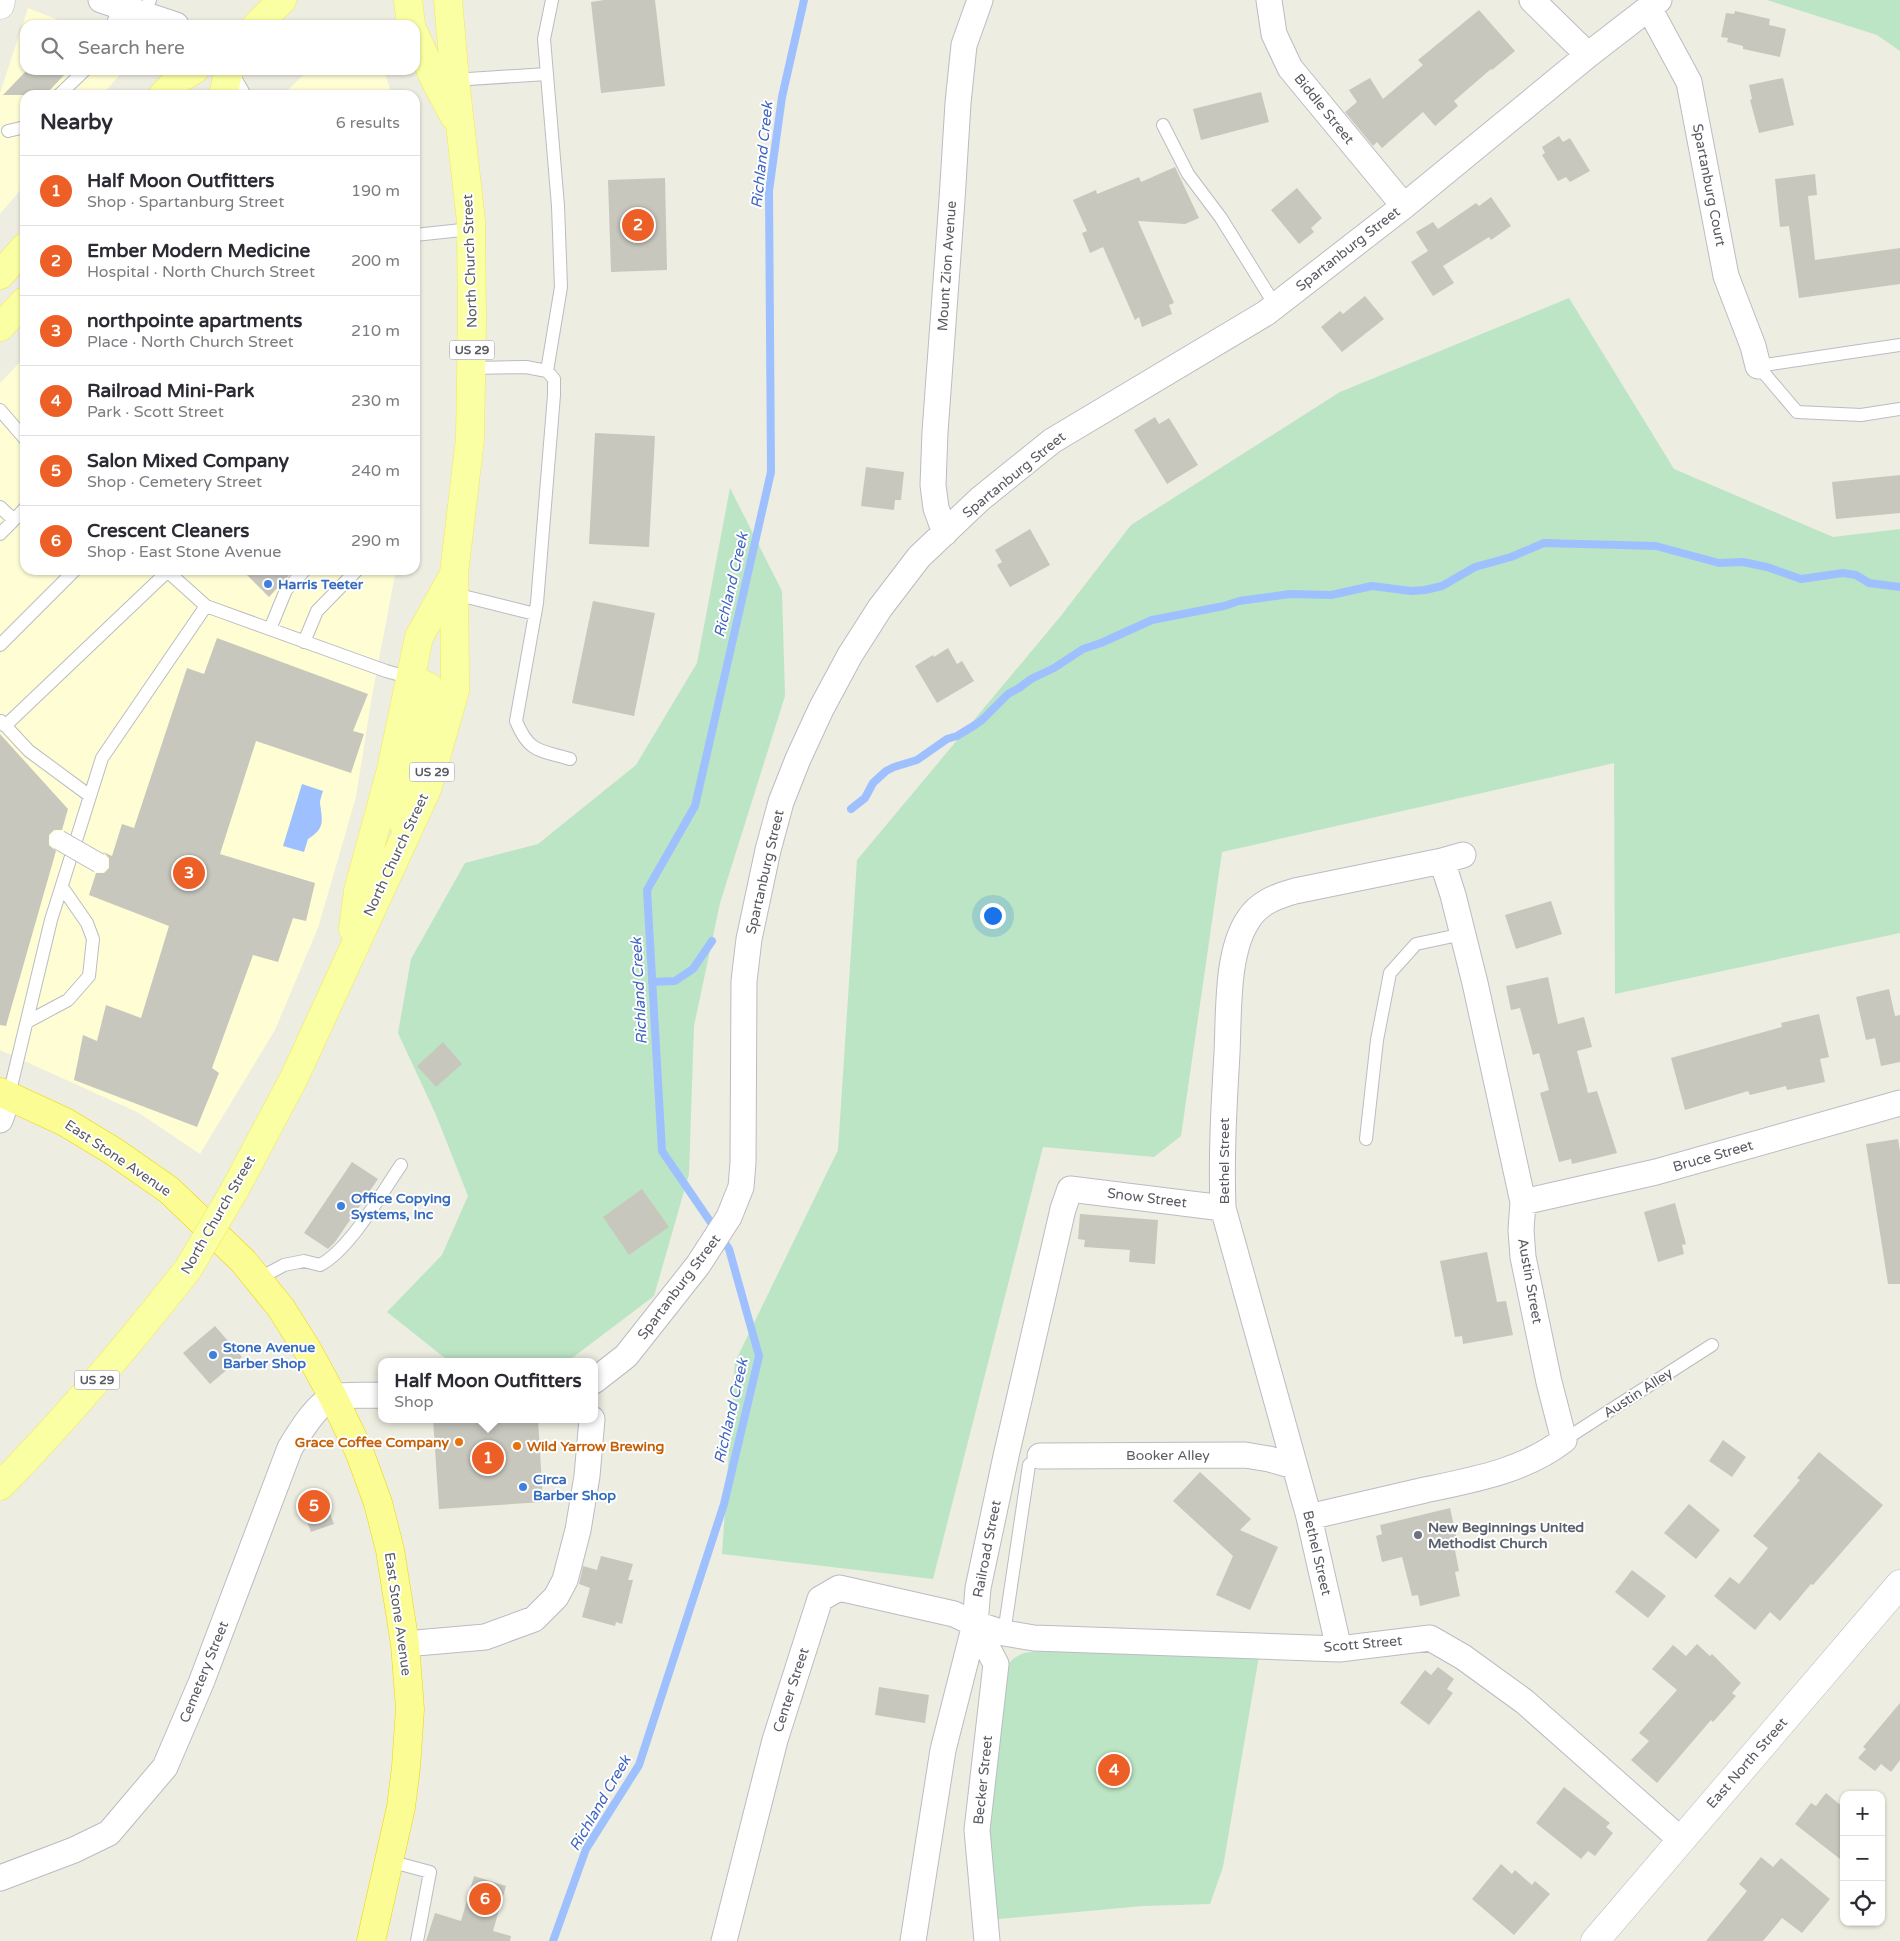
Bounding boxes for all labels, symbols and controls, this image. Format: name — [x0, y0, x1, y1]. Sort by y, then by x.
search box — [20, 20, 420, 75]
icon: search — [38, 34, 66, 62]
text: Search here — [78, 37, 185, 59]
street label: Biddle Street — [1290, 70, 1358, 148]
water label: Richland Creek — [747, 99, 777, 209]
text: Nearby — [40, 110, 113, 135]
text: 6 results — [336, 113, 400, 133]
street label: Spartanburg Court — [1689, 122, 1729, 248]
text: Half Moon Outfitters — [87, 170, 274, 192]
text: 1 — [51, 181, 61, 201]
text: 190 m — [351, 181, 400, 201]
text: Shop · Spartanburg Street — [87, 192, 284, 212]
street label: North Church Street — [459, 193, 481, 328]
street label: Mount Zion Avenue — [934, 200, 960, 332]
street label: Spartanburg Street — [1293, 203, 1404, 295]
pin: 2 — [622, 206, 654, 244]
text: Ember Modern Medicine — [87, 240, 310, 262]
text: 2 — [51, 251, 61, 271]
text: 200 m — [351, 251, 400, 271]
text: Hospital · North Church Street — [87, 262, 315, 282]
text: northpointe apartments — [87, 310, 302, 332]
text: 3 — [51, 321, 61, 341]
text: 210 m — [351, 321, 400, 341]
text: Place · North Church Street — [87, 332, 294, 352]
road number: US 29 — [450, 340, 494, 360]
text: Railroad Mini-Park — [87, 380, 254, 402]
text: 4 — [51, 391, 61, 411]
text: 230 m — [351, 391, 400, 411]
text: Park · Scott Street — [87, 402, 224, 422]
street label: Spartanburg Street — [959, 428, 1069, 522]
text: Salon Mixed Company — [87, 450, 289, 472]
text: 5 — [51, 461, 61, 481]
text: 240 m — [351, 461, 400, 481]
text: Shop · Cemetery Street — [87, 472, 262, 492]
text: Crescent Cleaners — [87, 520, 249, 542]
water label: Richland Creek — [710, 529, 752, 639]
text: 6 — [51, 531, 61, 551]
text: 290 m — [351, 531, 400, 551]
text: Shop · East Stone Avenue — [87, 542, 281, 562]
place label: Harris Teeter — [278, 576, 364, 593]
marker: Harris Teeter — [262, 578, 274, 590]
road number: US 29 — [410, 762, 454, 782]
street label: North Church Street — [360, 790, 432, 919]
street label: Spartanburg Street — [742, 807, 788, 936]
pin: 3 — [173, 854, 205, 892]
your location — [980, 903, 1006, 929]
water label: Richland Creek — [627, 935, 651, 1045]
street label: East Stone Avenue — [62, 1116, 174, 1200]
street label: Bethel Street — [1216, 1117, 1233, 1204]
street label: Bruce Street — [1671, 1136, 1756, 1176]
street label: North Church Street — [177, 1152, 259, 1277]
street label: Snow Street — [1106, 1185, 1188, 1211]
place label: Office Copying Systems, Inc — [351, 1190, 451, 1223]
marker: Office Copying Systems, Inc — [335, 1200, 347, 1212]
street label: Spartanburg Street — [634, 1231, 724, 1343]
street label: Austin Street — [1514, 1237, 1546, 1326]
place label: Stone Avenue Barber Shop — [223, 1339, 315, 1372]
marker: Stone Avenue Barber Shop — [207, 1349, 219, 1361]
water label: Richland Creek — [710, 1355, 752, 1465]
popup — [378, 1358, 598, 1423]
street label: Austin Alley — [1600, 1364, 1676, 1422]
road number: US 29 — [74, 1370, 120, 1390]
text: Half Moon Outfitters — [394, 1370, 582, 1392]
text: Shop — [394, 1392, 434, 1412]
place label: Grace Coffee Company — [295, 1434, 449, 1451]
marker: Grace Coffee Company — [453, 1436, 465, 1448]
place label: Wild Yarrow Brewing — [527, 1438, 665, 1455]
pin: 1 — [472, 1439, 504, 1477]
marker: Wild Yarrow Brewing — [511, 1440, 523, 1452]
street label: Booker Alley — [1126, 1447, 1210, 1464]
place label: Circa Barber Shop — [533, 1471, 616, 1504]
marker: Circa Barber Shop — [517, 1481, 529, 1493]
pin: 5 — [298, 1487, 330, 1525]
street label: Railroad Street — [969, 1498, 1005, 1599]
street label: Bethel Street — [1299, 1509, 1335, 1598]
place label: New Beginnings United Methodist Church — [1428, 1519, 1584, 1552]
marker: New Beginnings United Methodist Church — [1412, 1529, 1424, 1541]
street label: East Stone Avenue — [381, 1551, 415, 1677]
street label: Cemetery Street — [176, 1618, 232, 1725]
street label: Scott Street — [1323, 1632, 1404, 1656]
street label: Center Street — [769, 1645, 813, 1734]
street label: East North Street — [1703, 1714, 1791, 1812]
street label: Becker Street — [970, 1734, 996, 1825]
water label: Richland Creek — [565, 1751, 636, 1854]
pin: 4 — [1098, 1751, 1130, 1789]
map controls — [1840, 1791, 1885, 1926]
button: + — [1840, 1791, 1885, 1836]
button: − — [1840, 1836, 1885, 1881]
pin: 6 — [469, 1880, 501, 1918]
button: locate — [1840, 1881, 1885, 1926]

